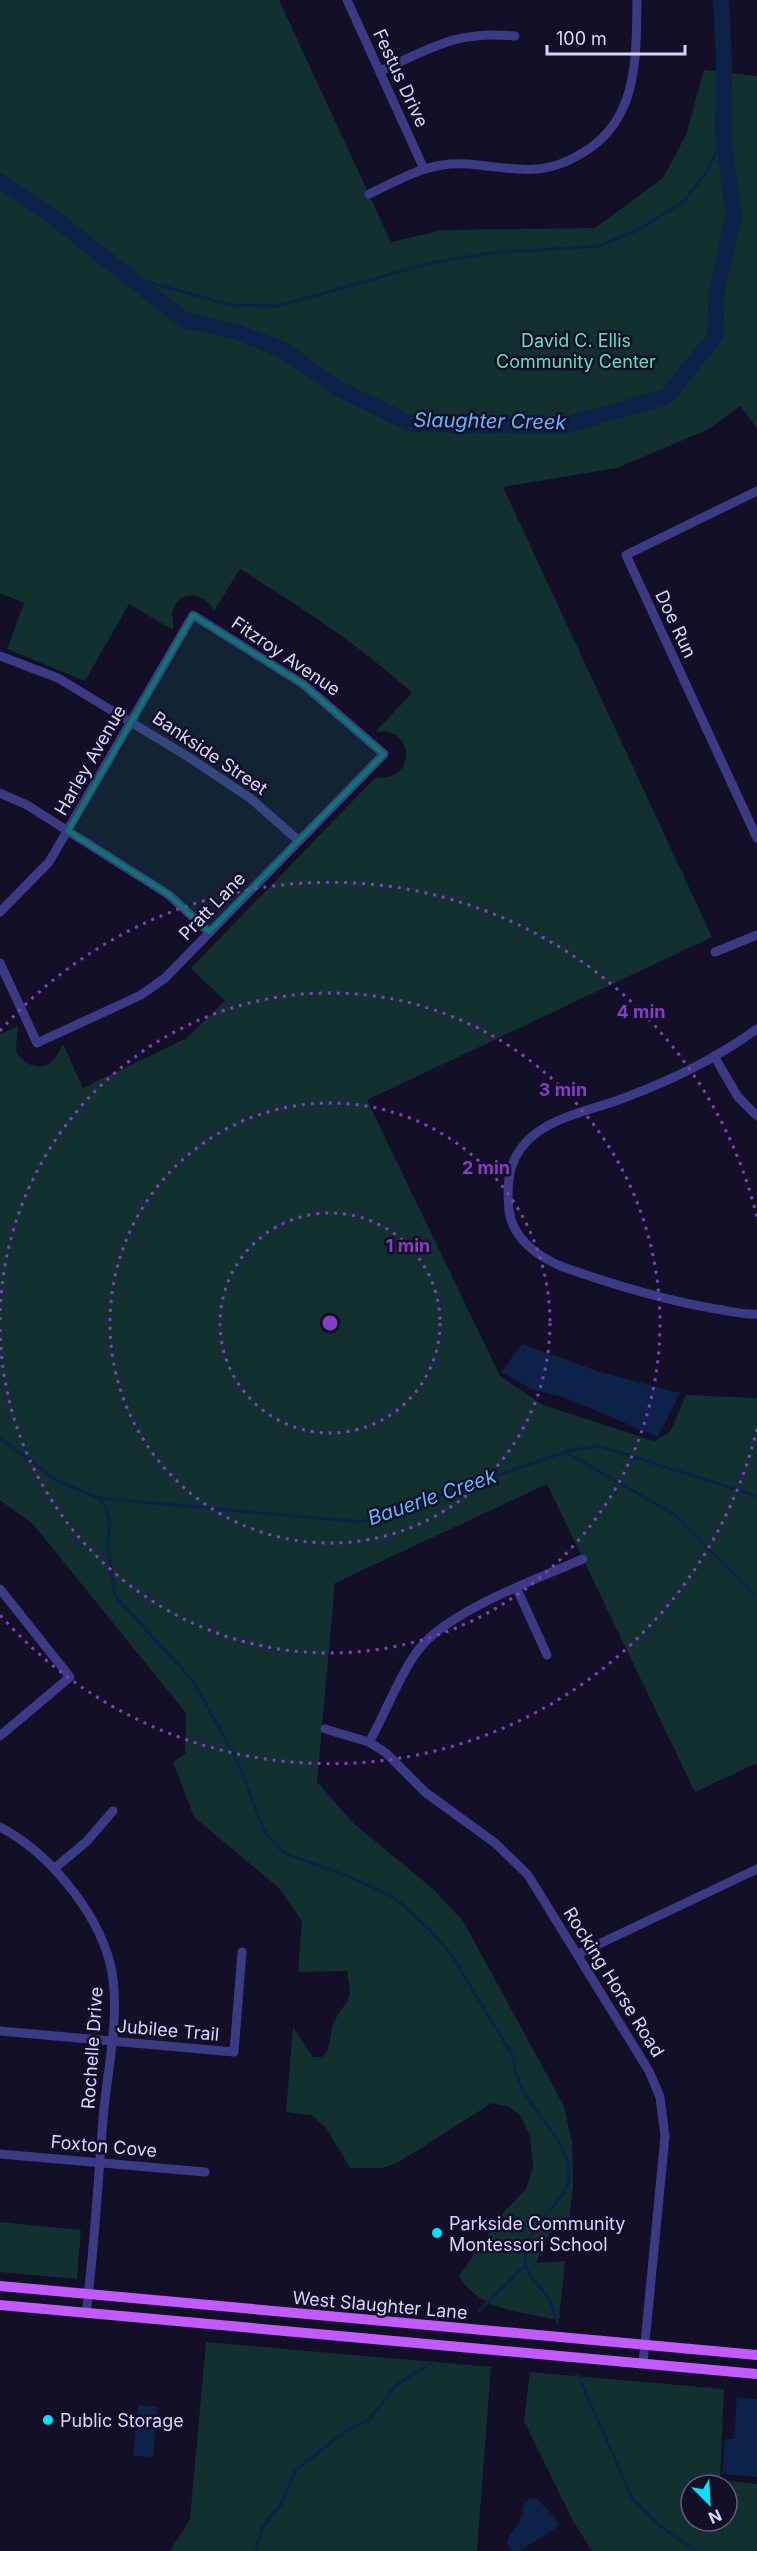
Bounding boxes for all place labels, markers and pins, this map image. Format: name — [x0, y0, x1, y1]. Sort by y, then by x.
centre of rings — [320, 1313, 340, 1333]
place label: Parkside Community Montessori School — [449, 2213, 625, 2255]
marker: Parkside Community Montessori School — [430, 2226, 444, 2240]
place label: Public Storage — [60, 2410, 184, 2431]
marker: Public Storage — [41, 2413, 55, 2427]

